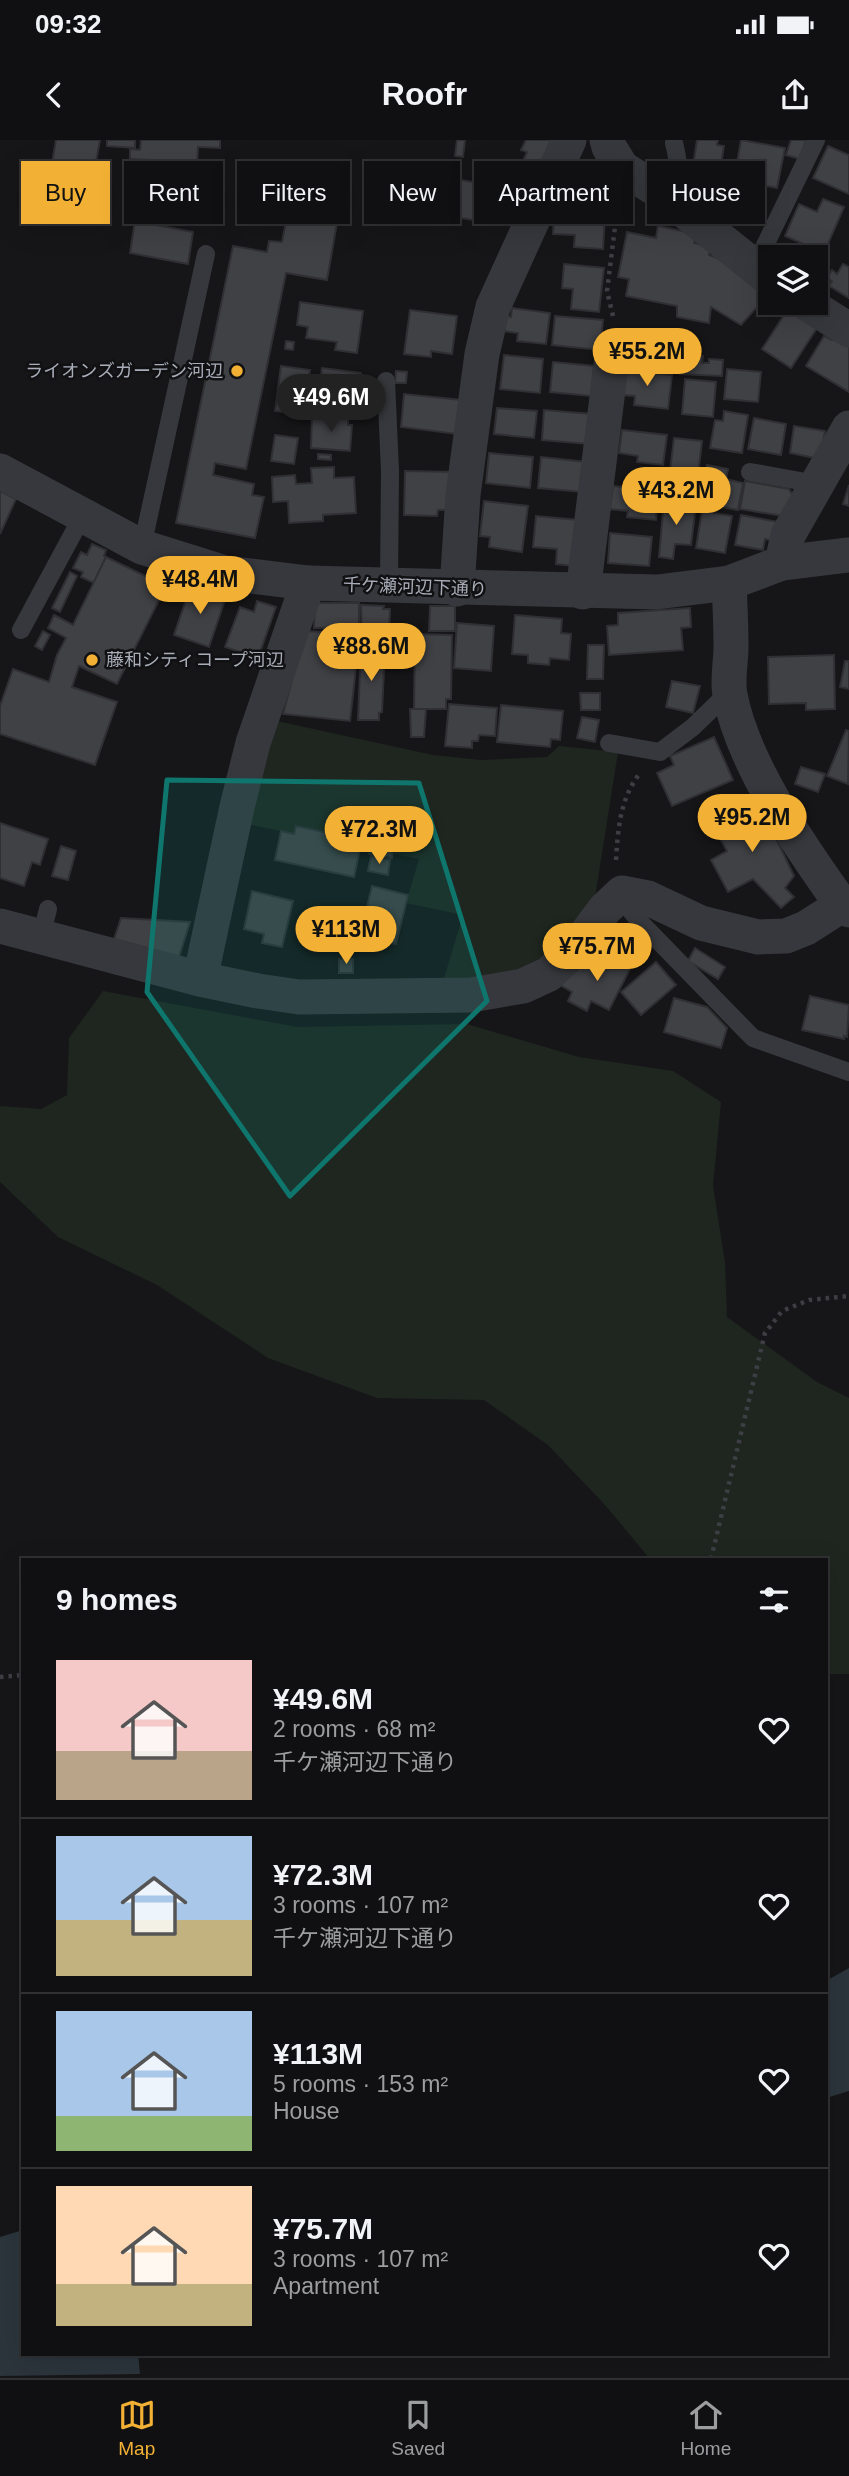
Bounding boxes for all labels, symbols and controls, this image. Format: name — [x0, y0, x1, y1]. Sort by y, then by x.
text: 09:32 — [35, 9, 102, 39]
icon: back — [35, 76, 73, 114]
text: Roofr — [382, 76, 467, 112]
icon: share — [776, 76, 814, 114]
chip: Buy — [21, 161, 110, 224]
chip: Rent — [124, 161, 223, 224]
chip: Filters — [237, 161, 350, 224]
chip: New — [364, 161, 460, 224]
chip: Apartment — [474, 161, 633, 224]
chip: House — [647, 161, 765, 224]
map controls — [758, 245, 828, 315]
button: layers — [758, 245, 828, 315]
pin: ¥55.2M — [590, 328, 704, 388]
text: ¥55.2M — [609, 338, 685, 364]
place label: ライオンズガーデン河辺 — [25, 361, 223, 381]
marker: ライオンズガーデン河辺 — [229, 363, 245, 379]
pin: ¥49.6M — [274, 374, 388, 434]
text: ¥49.6M — [293, 384, 369, 410]
pin: ¥43.2M — [619, 468, 733, 527]
text: ¥43.2M — [638, 477, 714, 503]
pin: ¥48.4M — [143, 556, 257, 616]
text: ¥48.4M — [162, 566, 238, 592]
street label: 千ケ瀬河辺下通り — [343, 574, 487, 600]
pin: ¥88.6M — [314, 624, 428, 683]
text: ¥88.6M — [333, 633, 409, 659]
place label: 藤和シティコープ河辺 — [106, 650, 284, 670]
marker: 藤和シティコープ河辺 — [84, 652, 100, 668]
pin: ¥95.2M — [695, 794, 809, 854]
text: ¥95.2M — [714, 804, 790, 830]
pin: ¥72.3M — [322, 806, 436, 866]
text: ¥72.3M — [341, 816, 417, 842]
pin: ¥113M — [297, 906, 395, 966]
text: ¥113M — [311, 916, 381, 942]
pin: ¥75.7M — [540, 924, 654, 983]
text: ¥75.7M — [559, 933, 635, 959]
icon: filters — [755, 1581, 793, 1619]
text: 9 homes — [56, 1583, 178, 1616]
text: ¥49.6M — [273, 1682, 373, 1715]
icon: home — [112, 1688, 196, 1772]
icon: heart — [755, 1711, 793, 1749]
text: 2 rooms · 68 m² — [273, 1716, 435, 1742]
text: 千ケ瀬河辺下通り — [273, 1749, 457, 1775]
text: ¥72.3M — [273, 1858, 373, 1891]
icon: home — [112, 1864, 196, 1948]
icon: heart — [755, 1887, 793, 1925]
text: 3 rooms · 107 m² — [273, 1892, 448, 1918]
text: 千ケ瀬河辺下通り — [273, 1925, 457, 1951]
text: ¥113M — [273, 2037, 363, 2070]
icon: home — [112, 2039, 196, 2123]
icon: heart — [755, 2062, 793, 2100]
text: 5 rooms · 153 m² — [273, 2071, 448, 2097]
text: House — [273, 2098, 339, 2124]
text: ¥75.7M — [273, 2212, 373, 2245]
icon: home — [112, 2214, 196, 2298]
icon: heart — [755, 2237, 793, 2275]
text: 3 rooms · 107 m² — [273, 2246, 448, 2272]
text: Apartment — [273, 2273, 379, 2299]
tab: Map — [118, 2396, 156, 2460]
tab: Saved — [391, 2396, 445, 2460]
tab: Home — [681, 2396, 731, 2460]

